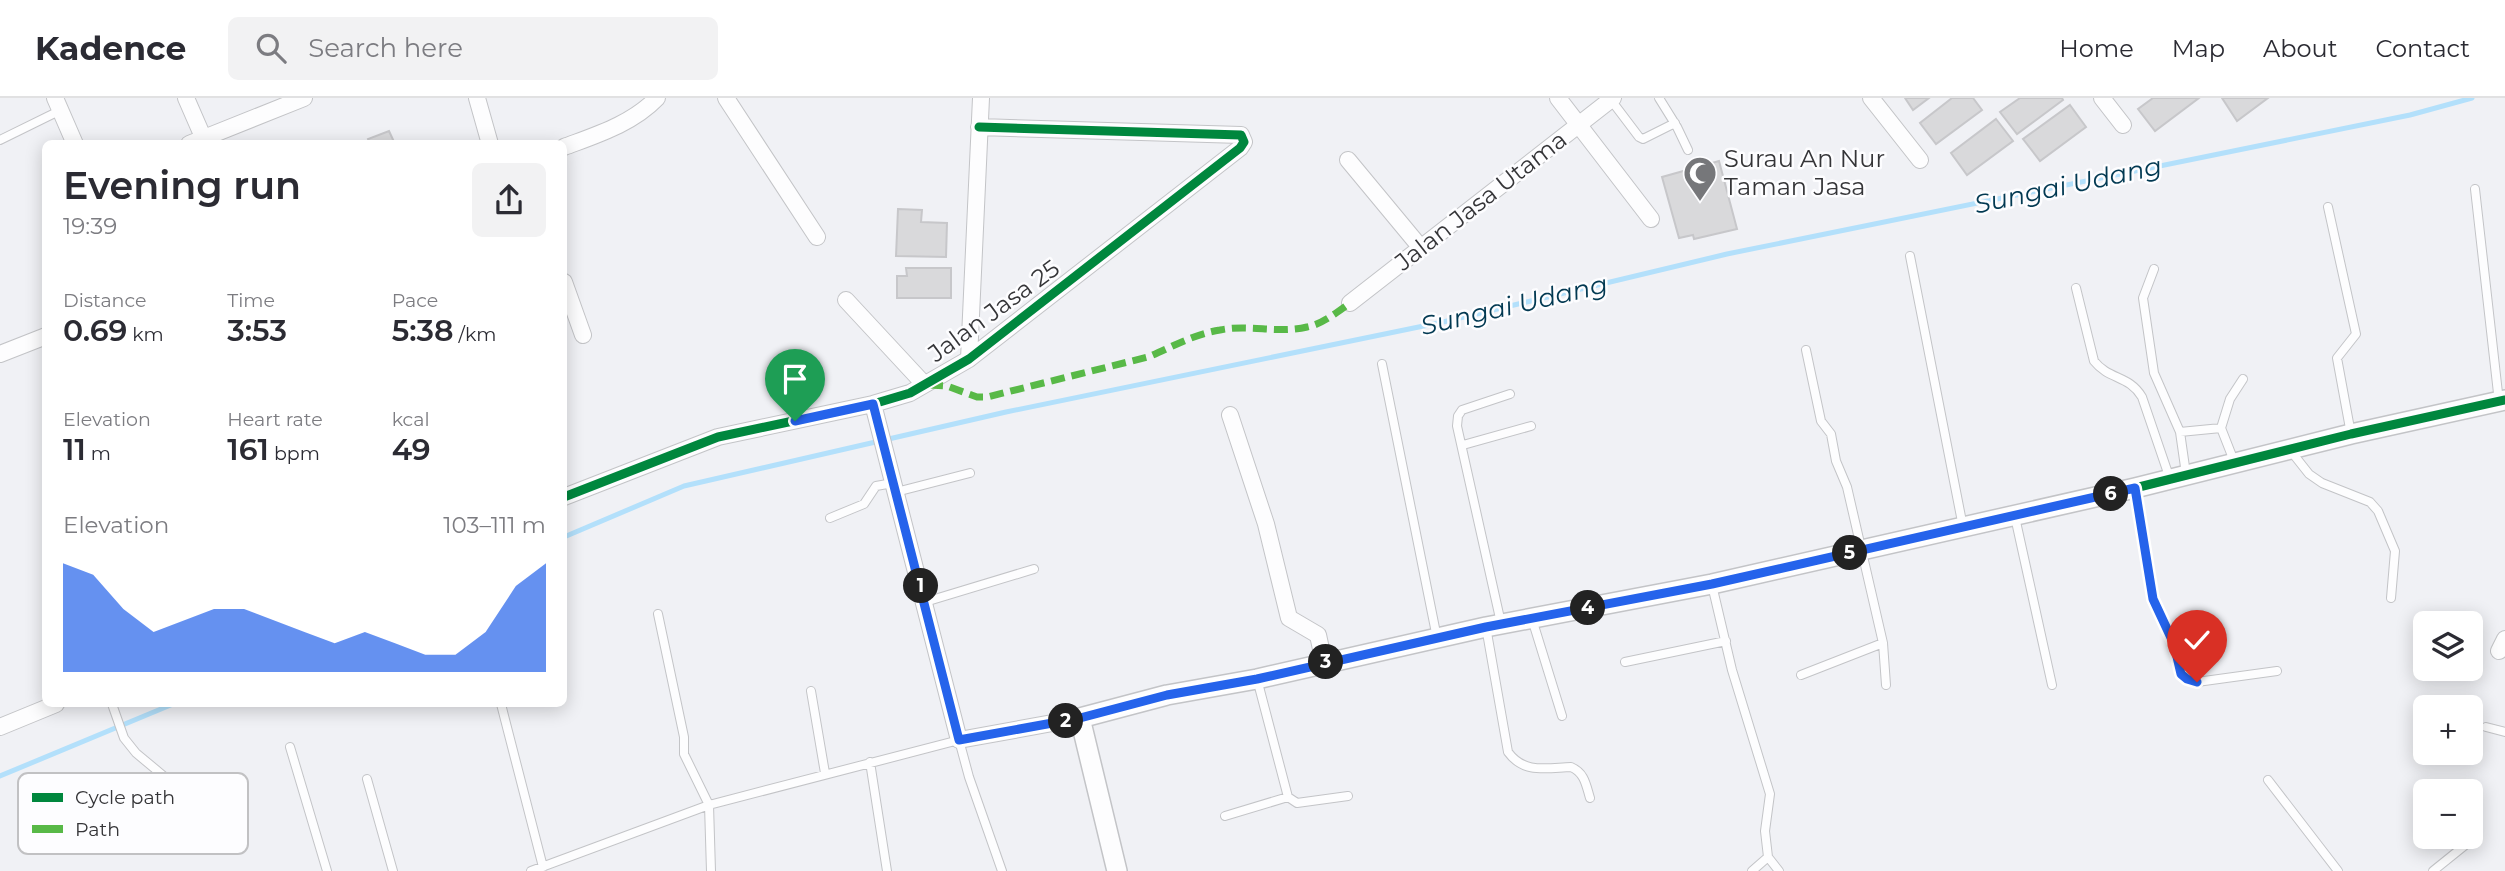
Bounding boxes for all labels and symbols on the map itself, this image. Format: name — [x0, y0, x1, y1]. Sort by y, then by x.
street label: Jalan Jasa Utama — [1388, 125, 1572, 277]
place label: Surau An Nur Taman Jasa — [1724, 144, 1885, 201]
water label: Sungai Udang — [1971, 150, 2165, 220]
mosque icon: Surau An Nur Taman Jasa — [1681, 154, 1719, 203]
street label: Jalan Jasa 25 — [922, 253, 1065, 368]
water label: Sungai Udang — [1417, 268, 1611, 342]
pin — [765, 349, 825, 421]
pin: 6 — [2094, 476, 2128, 512]
pin: 5 — [1832, 536, 1868, 570]
pin: 1 — [904, 568, 939, 603]
pin: 4 — [1570, 590, 1606, 626]
pin — [2167, 610, 2227, 682]
pin: 3 — [1308, 644, 1344, 680]
pin: 2 — [1048, 704, 1084, 738]
legend — [18, 773, 248, 854]
text: Cycle path — [75, 786, 175, 809]
text: Path — [75, 818, 120, 841]

